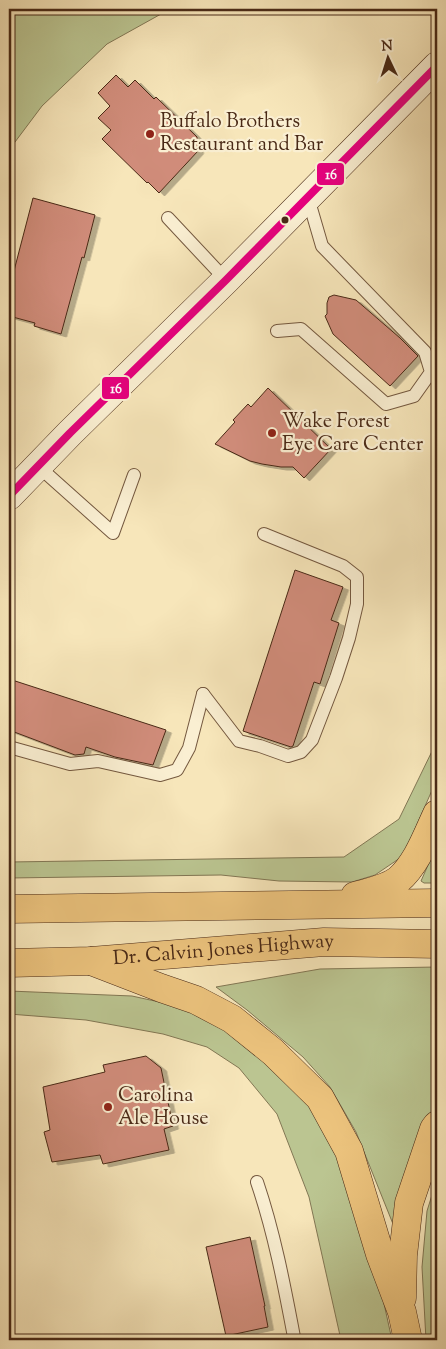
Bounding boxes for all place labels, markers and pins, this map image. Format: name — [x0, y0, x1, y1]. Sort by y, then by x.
place label: Buffalo Brothers Restaurant and Bar — [160, 108, 324, 160]
marker: Buffalo Brothers Restaurant and Bar — [144, 128, 156, 140]
unlabelled marker — [280, 215, 290, 225]
place label: Wake Forest Eye Care Center — [282, 408, 424, 460]
marker: Wake Forest Eye Care Center — [266, 427, 278, 439]
place label: Carolina Ale House — [118, 1082, 209, 1134]
marker: Carolina Ale House — [102, 1101, 114, 1113]

